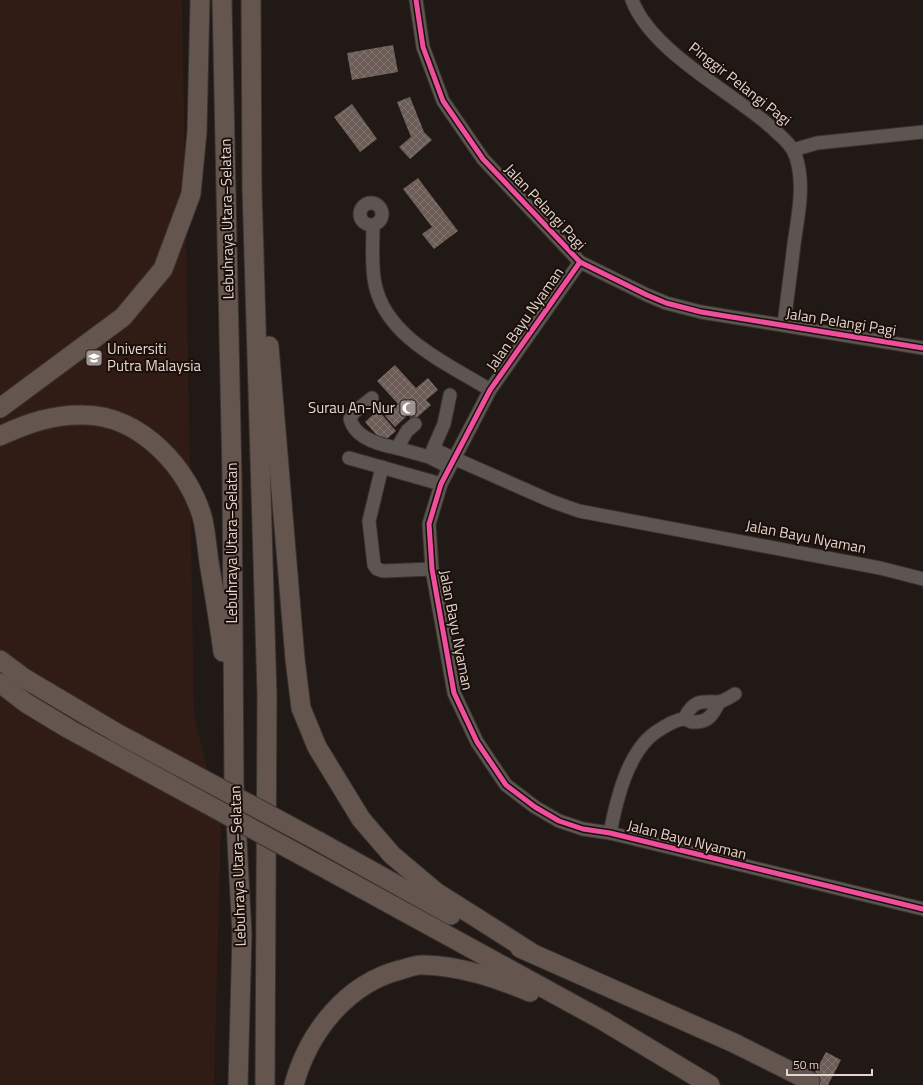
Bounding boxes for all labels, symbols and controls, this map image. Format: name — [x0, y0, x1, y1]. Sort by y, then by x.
street label: Pinggir Pelangi Pagi — [684, 36, 796, 131]
street label: Lebuhraya Utara–Selatan — [214, 138, 239, 300]
street label: Jalan Pelangi Pagi — [499, 158, 592, 255]
street label: Jalan Bayu Nyaman — [480, 262, 569, 375]
street label: Jalan Pelangi Pagi — [784, 301, 898, 342]
place label: Universiti Putra Malaysia — [107, 337, 202, 377]
school or university icon: Universiti Putra Malaysia — [84, 348, 104, 368]
place label: Surau An-Nur — [308, 396, 395, 419]
mosque icon: Surau An-Nur — [398, 398, 418, 418]
street label: Lebuhraya Utara–Selatan — [220, 463, 243, 623]
street label: Jalan Bayu Nyaman — [744, 514, 868, 559]
street label: Jalan Bayu Nyaman — [434, 568, 479, 692]
street label: Lebuhraya Utara–Selatan — [223, 785, 252, 947]
street label: Jalan Bayu Nyaman — [625, 814, 749, 865]
scale bar — [787, 1051, 872, 1077]
text: 50 m — [793, 1055, 819, 1074]

